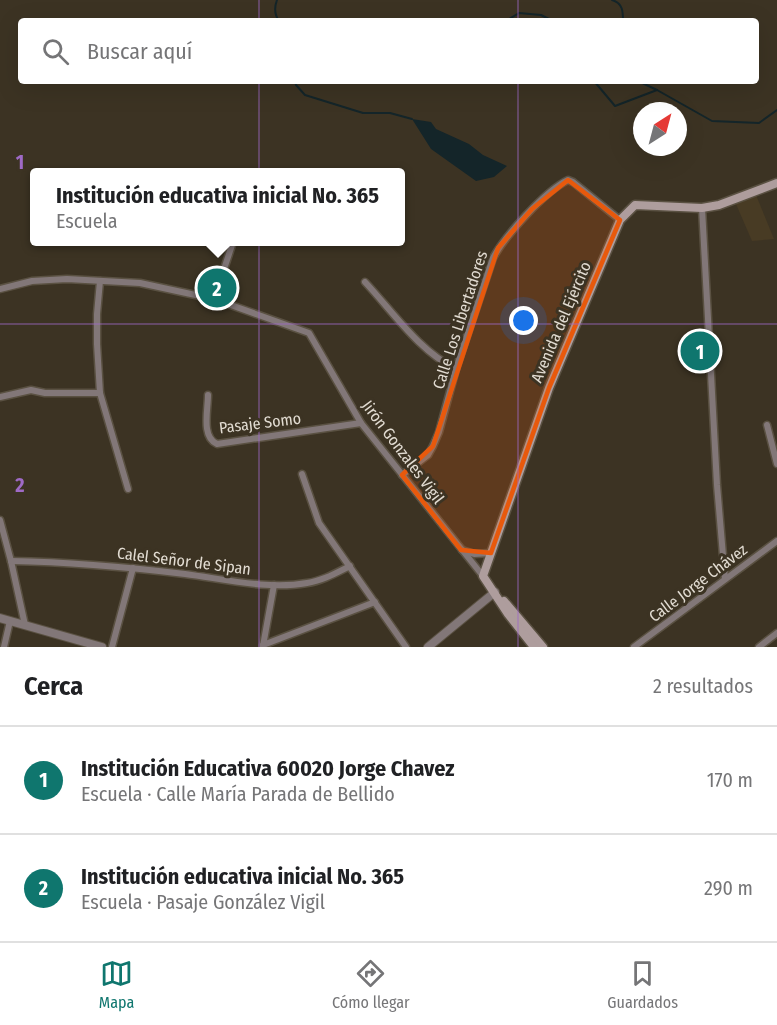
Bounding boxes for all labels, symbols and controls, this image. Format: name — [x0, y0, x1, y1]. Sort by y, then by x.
search box — [18, 18, 759, 84]
icon: search — [39, 35, 72, 68]
text: Buscar aquí — [87, 38, 192, 65]
north arrow — [633, 102, 687, 156]
text: 1 — [16, 150, 24, 174]
popup — [30, 168, 405, 246]
text: Institución educativa inicial No. 365 — [56, 182, 379, 209]
text: Escuela — [56, 209, 118, 233]
street label: Calle Los Libertadores — [429, 248, 491, 392]
street label: Avenida del Ejército — [527, 259, 595, 385]
pin: 2 — [198, 266, 236, 310]
your location — [509, 306, 538, 335]
pin: 1 — [680, 328, 720, 374]
street label: Jirón Gonzales Vigil — [358, 397, 448, 507]
street label: Pasaje Somo — [218, 409, 302, 437]
text: 2 — [14, 473, 25, 497]
street label: Calle Jorge Chávez — [645, 540, 751, 626]
street label: Calel Señor de Sipan — [116, 543, 252, 579]
text: Cerca — [24, 671, 83, 702]
text: 2 resultados — [653, 674, 753, 698]
text: Institución Educativa 60020 Jorge Chavez — [81, 755, 454, 782]
text: 1 — [39, 768, 48, 792]
text: 170 m — [707, 768, 753, 792]
text: Escuela · Calle María Parada de Bellido — [81, 782, 395, 806]
text: Institución educativa inicial No. 365 — [81, 863, 404, 890]
text: 2 — [39, 876, 48, 900]
text: 290 m — [704, 876, 753, 900]
text: Escuela · Pasaje González Vigil — [81, 890, 325, 914]
tab: Mapa — [99, 957, 134, 1012]
tab: Cómo llegar — [332, 957, 410, 1012]
tab: Guardados — [607, 957, 678, 1012]

